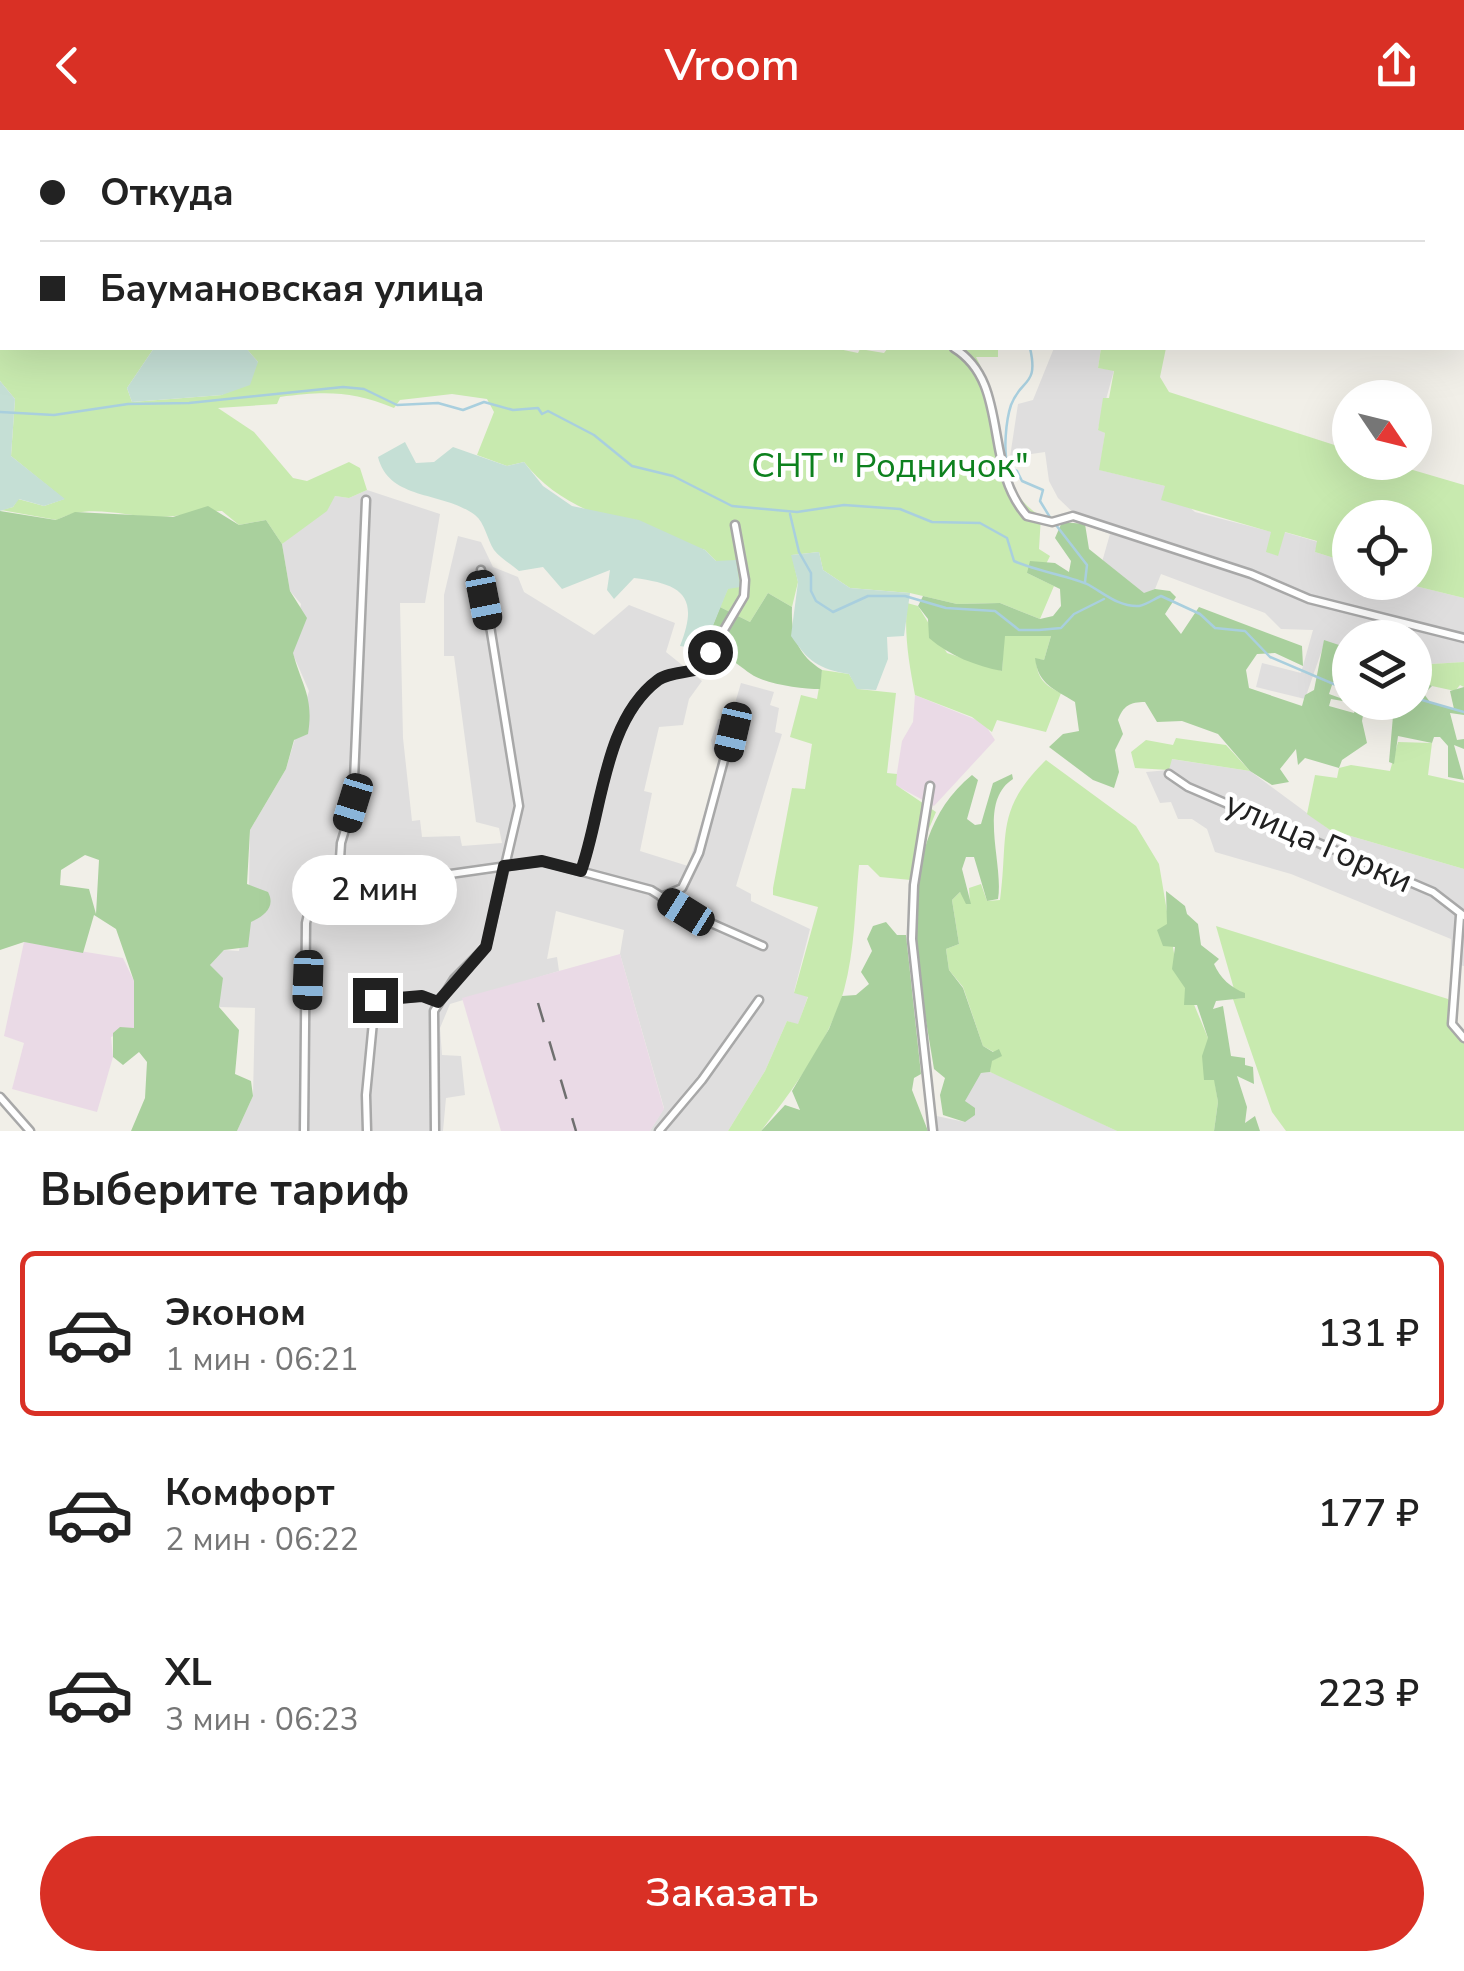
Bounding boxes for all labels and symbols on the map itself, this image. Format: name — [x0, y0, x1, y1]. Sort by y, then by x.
north arrow — [1332, 380, 1432, 480]
park label: СНТ " Родничок" — [751, 442, 1029, 489]
car — [464, 568, 504, 632]
route start — [688, 630, 733, 675]
car — [712, 699, 754, 765]
car — [330, 770, 376, 836]
street label: улица Горки — [1218, 780, 1420, 904]
callout: 2 мин — [292, 855, 458, 925]
car — [653, 883, 719, 941]
car — [292, 949, 324, 1011]
route end — [353, 978, 398, 1023]

